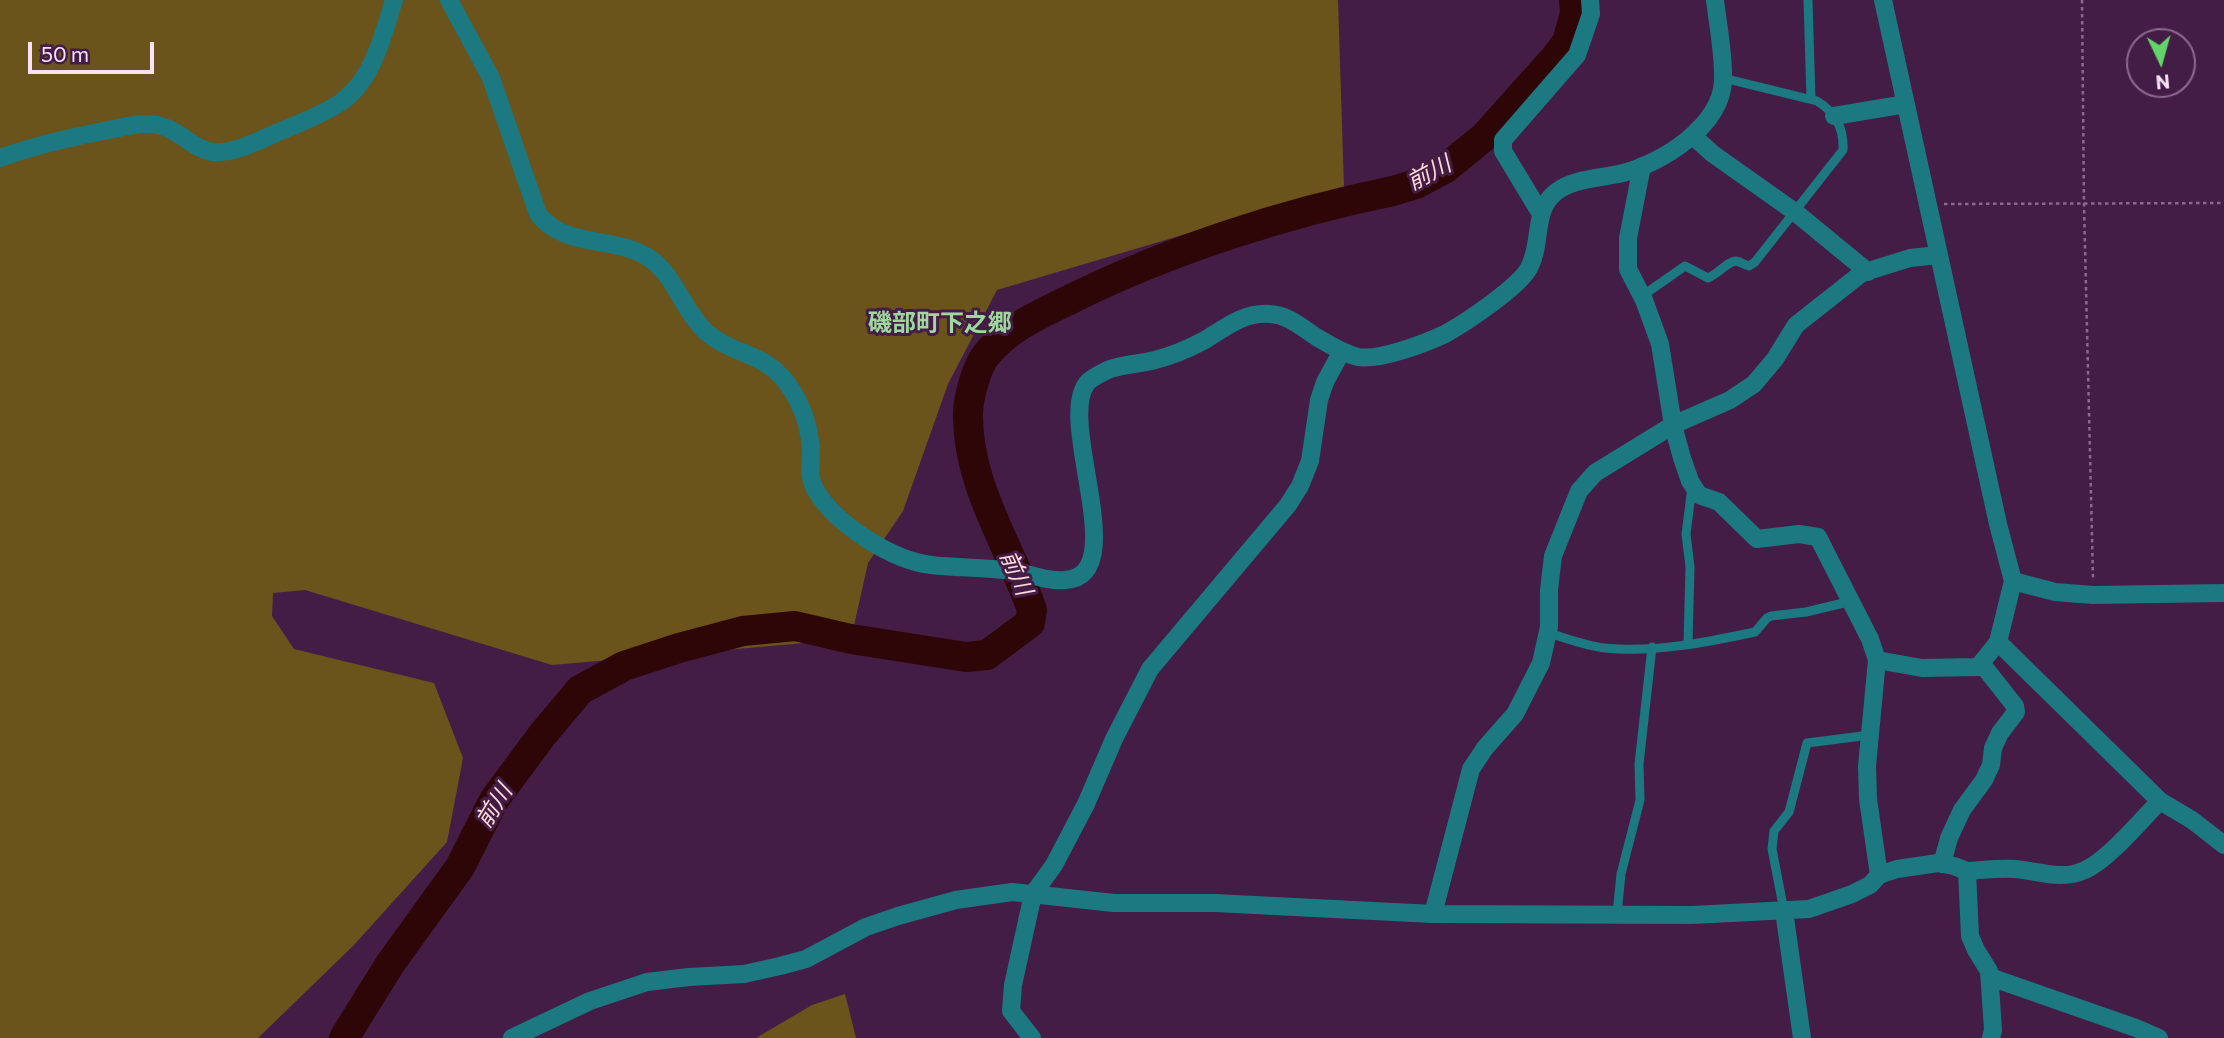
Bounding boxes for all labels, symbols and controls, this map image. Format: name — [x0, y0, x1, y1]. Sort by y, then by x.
scale bar — [32, 28, 158, 72]
north arrow — [2126, 28, 2196, 98]
text: 50 m — [41, 41, 89, 66]
text: N — [2155, 70, 2171, 95]
water label: 前川 — [1402, 150, 1456, 196]
district label: 磯部町下之郷 — [868, 309, 1012, 337]
water label: 前川 — [994, 546, 1038, 600]
water label: 前川 — [470, 779, 518, 833]

